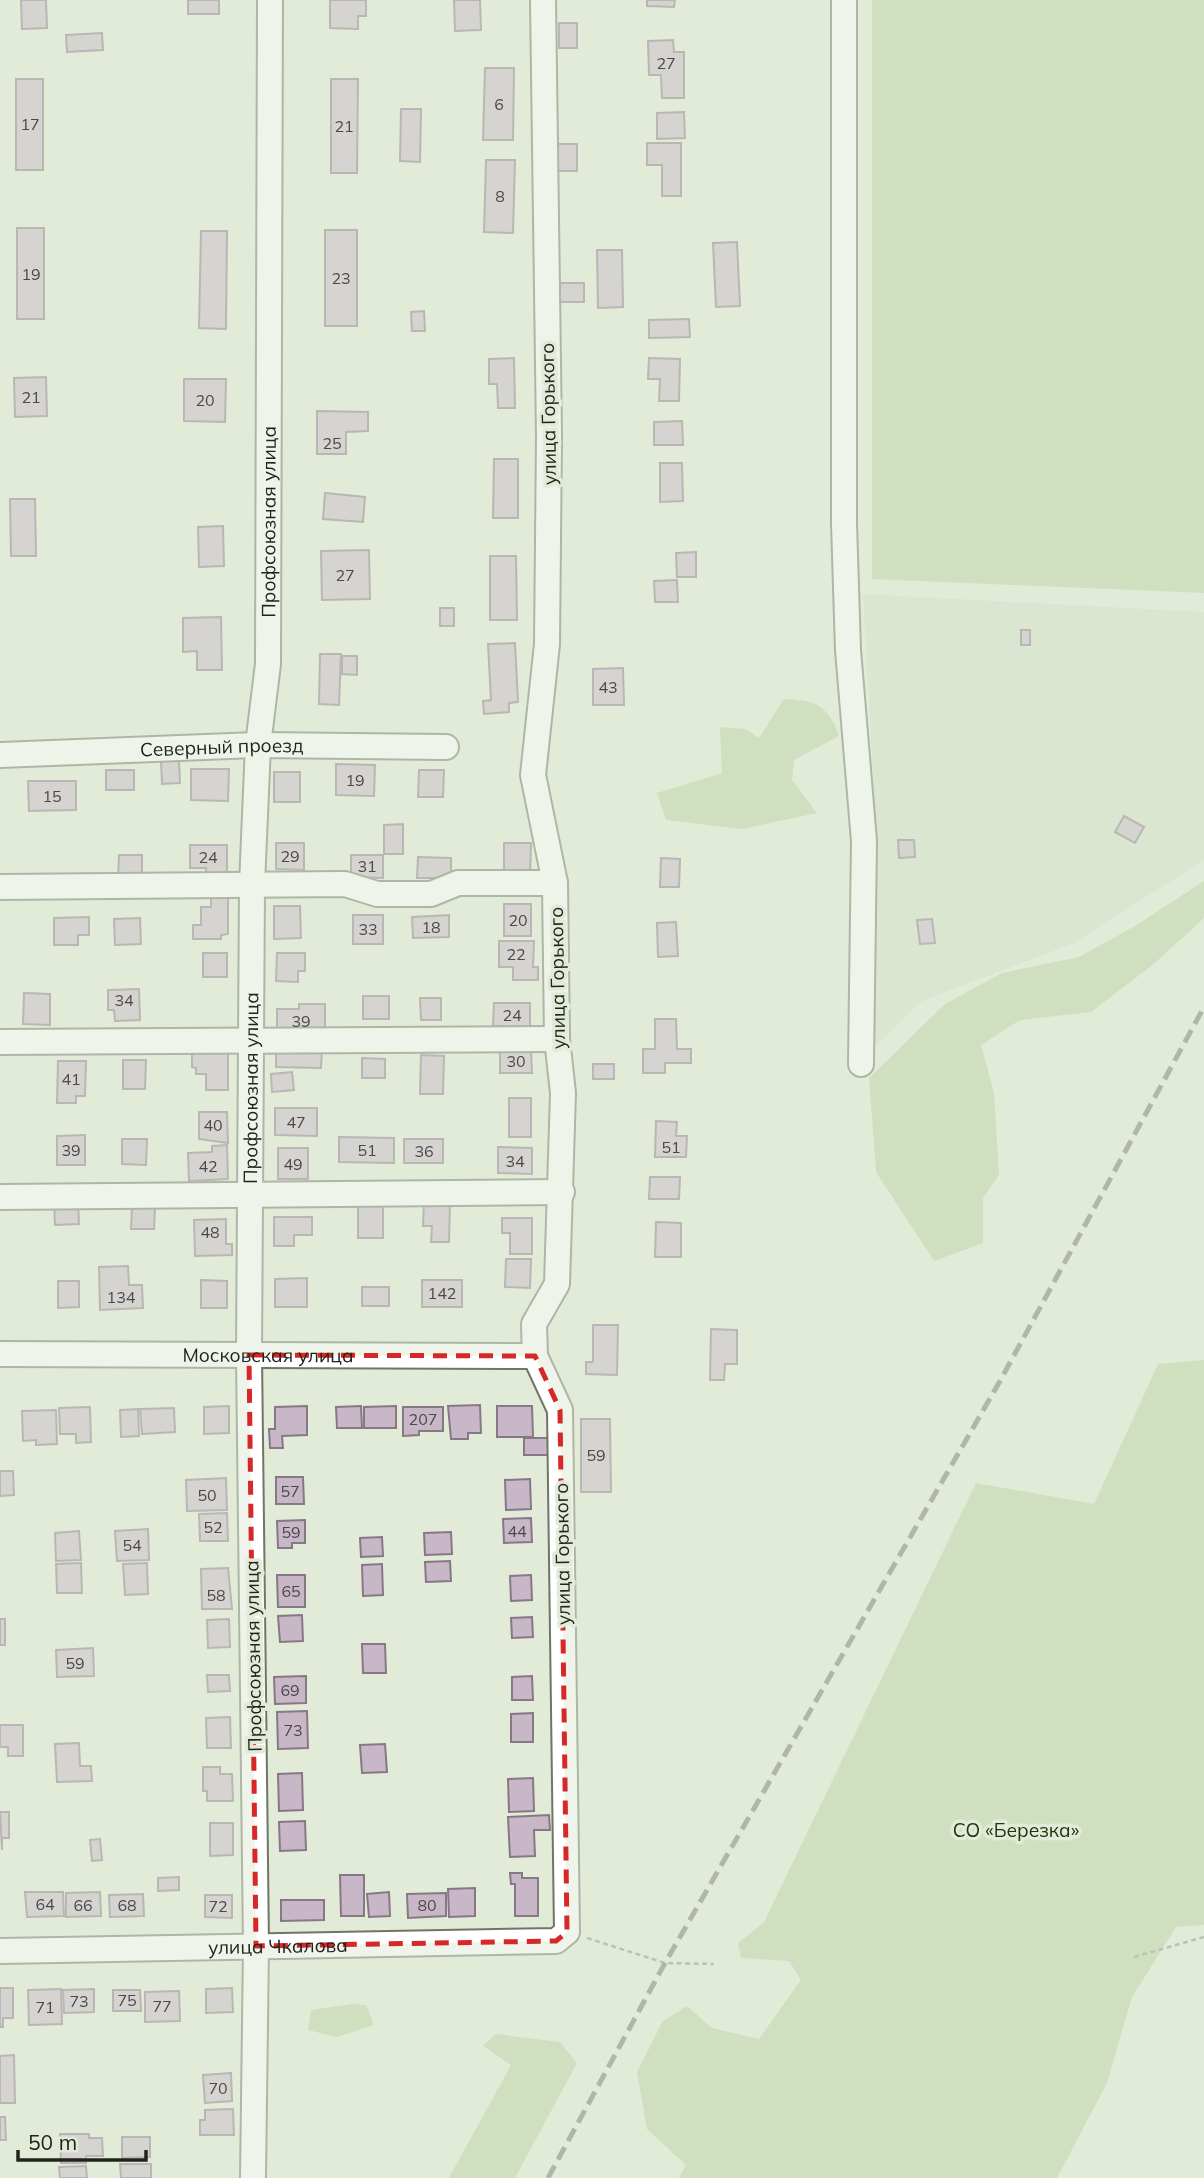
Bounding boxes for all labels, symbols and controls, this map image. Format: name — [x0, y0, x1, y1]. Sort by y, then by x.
house number: 27 — [656, 53, 676, 73]
house number: 6 — [494, 94, 504, 114]
house number: 17 — [20, 114, 40, 134]
house number: 21 — [334, 116, 354, 136]
house number: 8 — [495, 186, 505, 206]
house number: 19 — [21, 264, 41, 284]
house number: 23 — [331, 268, 351, 288]
street label: улица Горького — [535, 343, 561, 485]
house number: 21 — [21, 387, 41, 407]
house number: 20 — [195, 390, 215, 410]
street label: Профсоюзная улица — [256, 426, 281, 618]
house number: 25 — [322, 433, 342, 453]
house number: 27 — [335, 565, 355, 585]
house number: 43 — [598, 677, 618, 697]
street label: Северный проезд — [140, 733, 304, 762]
house number: 19 — [345, 770, 365, 790]
house number: 15 — [42, 786, 62, 806]
house number: 29 — [280, 846, 300, 866]
house number: 24 — [198, 847, 218, 867]
house number: 31 — [357, 856, 377, 876]
street label: улица Горького — [544, 907, 570, 1049]
house number: 20 — [508, 910, 528, 930]
house number: 18 — [421, 917, 441, 937]
house number: 33 — [358, 919, 378, 939]
house number: 22 — [506, 944, 526, 964]
house number: 34 — [114, 990, 134, 1010]
street label: Профсоюзная улица — [238, 992, 263, 1184]
house number: 24 — [502, 1005, 522, 1025]
house number: 39 — [291, 1011, 311, 1031]
house number: 30 — [506, 1051, 526, 1071]
house number: 41 — [61, 1069, 81, 1089]
house number: 47 — [286, 1112, 306, 1132]
house number: 40 — [203, 1115, 223, 1135]
house number: 51 — [661, 1137, 681, 1157]
house number: 39 — [61, 1140, 81, 1160]
house number: 51 — [357, 1140, 377, 1160]
house number: 36 — [414, 1141, 434, 1161]
house number: 34 — [505, 1151, 525, 1171]
house number: 49 — [283, 1154, 303, 1174]
house number: 42 — [198, 1156, 218, 1176]
house number: 48 — [200, 1222, 220, 1242]
house number: 142 — [428, 1283, 456, 1303]
house number: 134 — [107, 1287, 136, 1307]
street label: Московская улица — [182, 1343, 354, 1367]
house number: 207 — [409, 1409, 437, 1429]
house number: 59 — [586, 1445, 606, 1465]
house number: 57 — [280, 1481, 300, 1501]
street label: улица Горького — [549, 1483, 575, 1625]
house number: 50 — [197, 1485, 217, 1505]
house number: 52 — [203, 1517, 223, 1537]
house number: 44 — [507, 1521, 527, 1541]
house number: 59 — [281, 1522, 301, 1542]
house number: 54 — [122, 1535, 142, 1555]
street label: Профсоюзная улица — [239, 1560, 267, 1752]
house number: 65 — [281, 1581, 301, 1601]
house number: 58 — [206, 1585, 226, 1605]
house number: 59 — [65, 1653, 85, 1673]
house number: 69 — [280, 1680, 300, 1700]
house number: 73 — [283, 1720, 303, 1740]
park label: СО «Березка» — [953, 1818, 1079, 1842]
house number: 64 — [35, 1894, 55, 1914]
house number: 66 — [73, 1895, 93, 1915]
house number: 68 — [117, 1895, 137, 1915]
house number: 80 — [417, 1895, 437, 1915]
house number: 72 — [208, 1896, 228, 1916]
street label: улица Чкалова — [208, 1933, 348, 1959]
house number: 75 — [117, 1990, 137, 2010]
house number: 73 — [69, 1991, 89, 2011]
house number: 77 — [152, 1996, 172, 2016]
house number: 71 — [35, 1997, 55, 2017]
house number: 70 — [208, 2078, 228, 2098]
scale bar — [18, 2118, 145, 2162]
text: 50 m — [28, 2129, 77, 2155]

